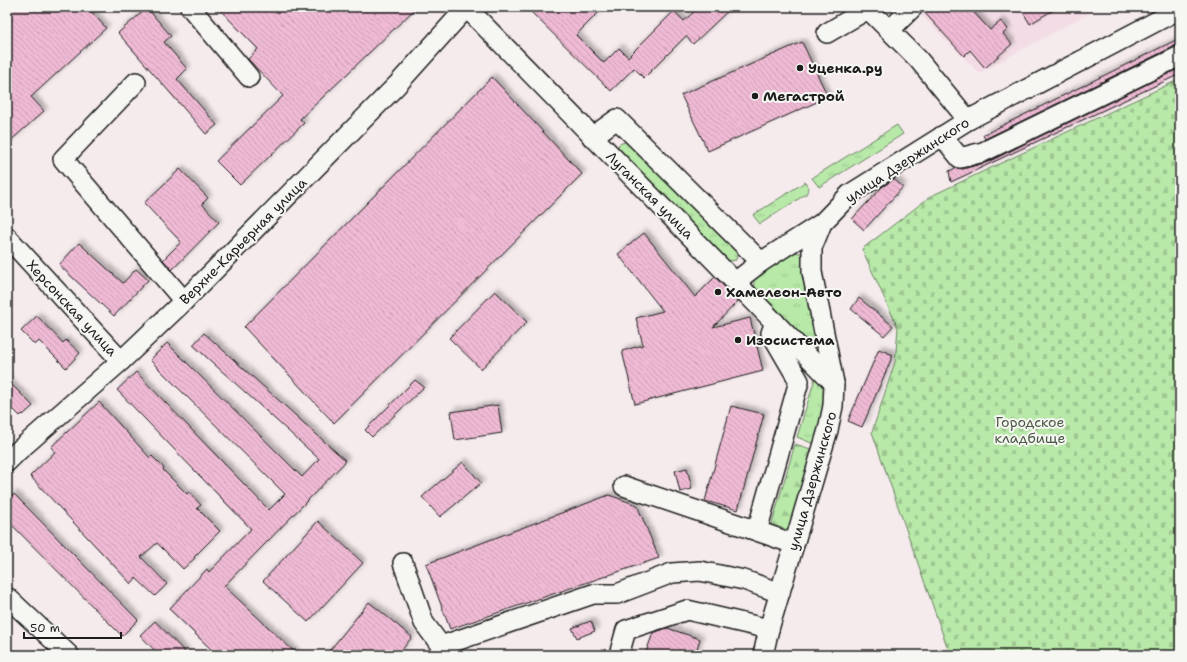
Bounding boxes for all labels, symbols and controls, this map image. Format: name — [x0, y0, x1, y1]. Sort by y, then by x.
place label: Уценка.ру — [808, 59, 883, 77]
marker: Уценка.ру — [795, 63, 805, 73]
place label: Мегастрой — [763, 87, 845, 105]
marker: Мегастрой — [750, 91, 760, 101]
street label: улица Дзержинского — [842, 113, 972, 207]
street label: Луганская улица — [602, 147, 698, 243]
street label: Верхне-Карьерная улица — [176, 173, 311, 308]
street label: Херсонская улица — [23, 256, 121, 360]
place label: Хамелеон-Авто — [726, 283, 842, 301]
marker: Хамелеон-Авто — [713, 287, 723, 297]
place label: Изосистема — [746, 331, 835, 349]
marker: Изосистема — [733, 335, 743, 345]
street label: улица Дзержинского — [783, 409, 841, 553]
park label: Городское кладбище — [995, 413, 1066, 447]
scale bar — [24, 614, 121, 640]
text: 50 m — [30, 620, 60, 636]

